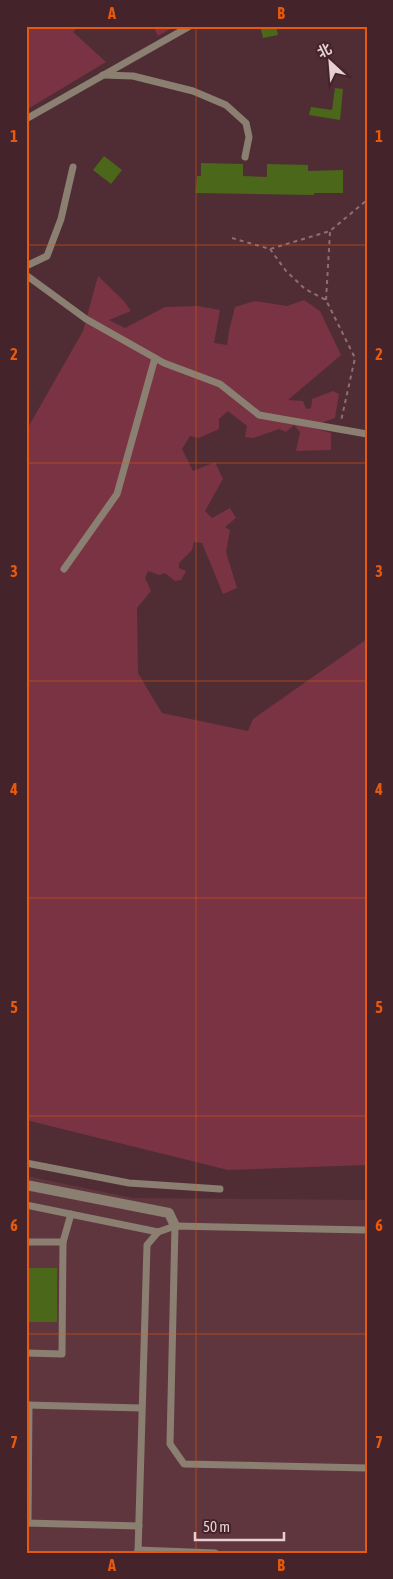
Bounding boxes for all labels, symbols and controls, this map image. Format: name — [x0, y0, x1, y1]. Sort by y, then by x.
text: A — [107, 4, 116, 22]
text: B — [277, 4, 285, 22]
north arrow — [306, 38, 356, 88]
text: 北 — [315, 40, 334, 61]
text: 1 — [10, 127, 18, 145]
text: 1 — [375, 127, 383, 145]
text: 2 — [10, 345, 18, 363]
text: 2 — [375, 345, 383, 363]
text: 3 — [10, 562, 18, 580]
text: 3 — [375, 562, 383, 580]
text: 4 — [9, 780, 18, 798]
text: 4 — [374, 780, 383, 798]
text: 5 — [10, 998, 18, 1016]
text: 5 — [375, 998, 383, 1016]
text: 6 — [10, 1216, 18, 1234]
text: 6 — [375, 1216, 383, 1234]
text: 7 — [10, 1433, 18, 1451]
text: 7 — [375, 1433, 383, 1451]
scale bar — [195, 1509, 284, 1541]
text: 50 m — [203, 1518, 230, 1535]
text: A — [107, 1556, 116, 1574]
text: B — [277, 1556, 285, 1574]

